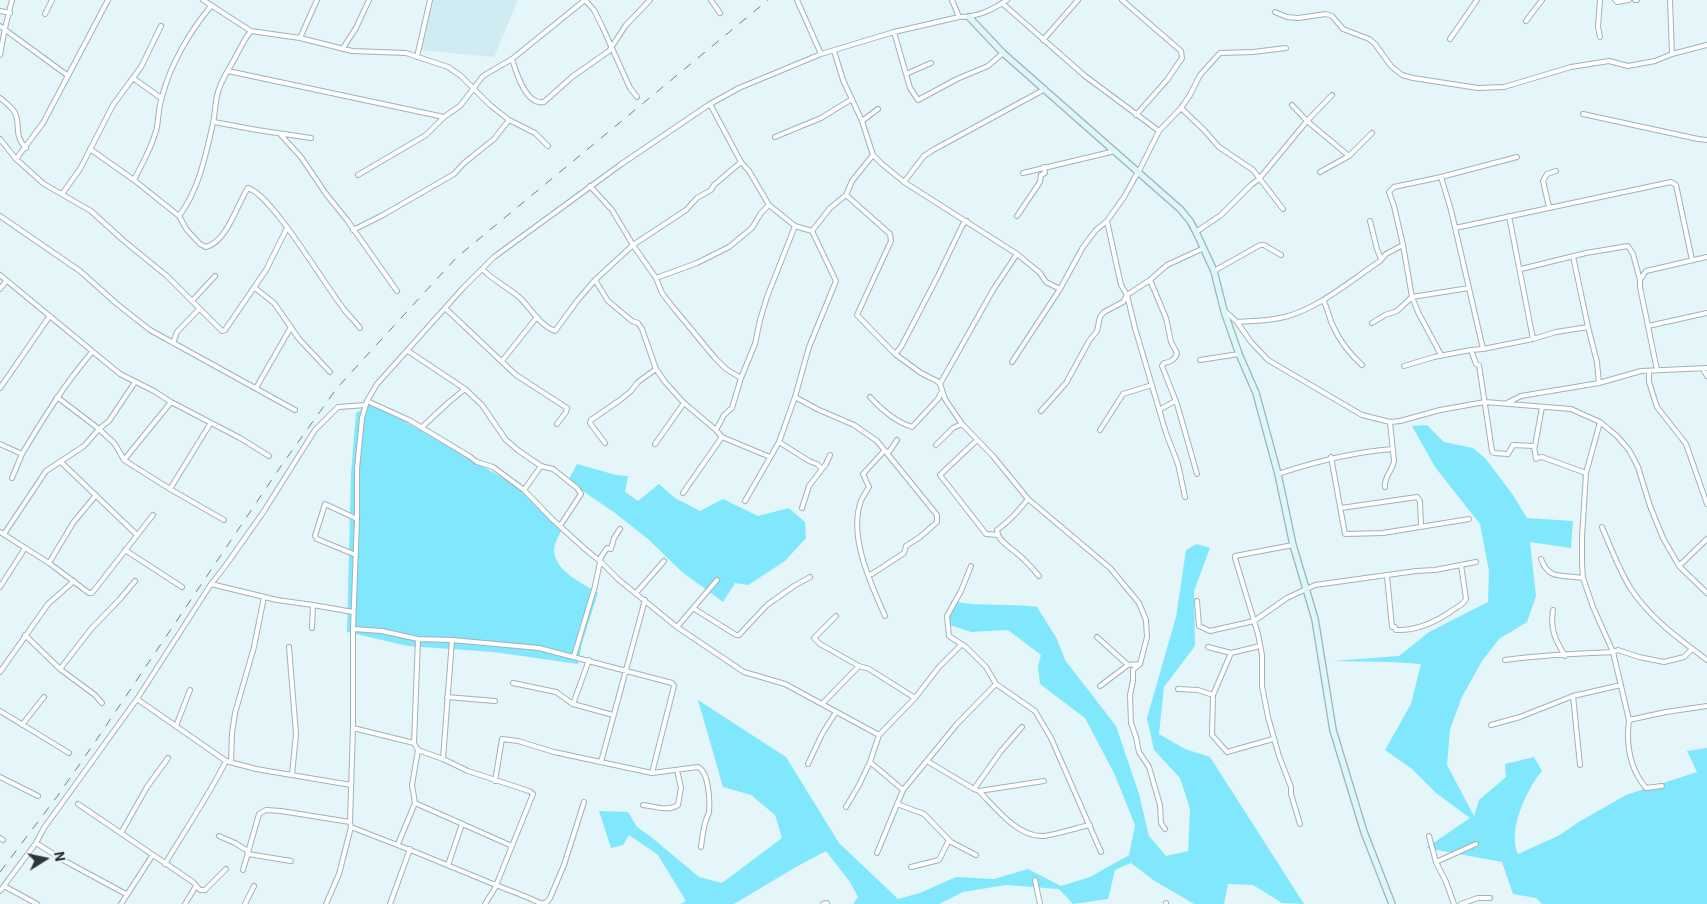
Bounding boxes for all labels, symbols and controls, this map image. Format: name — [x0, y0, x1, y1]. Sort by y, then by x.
north arrow — [20, 834, 70, 884]
text: N — [50, 850, 70, 863]

